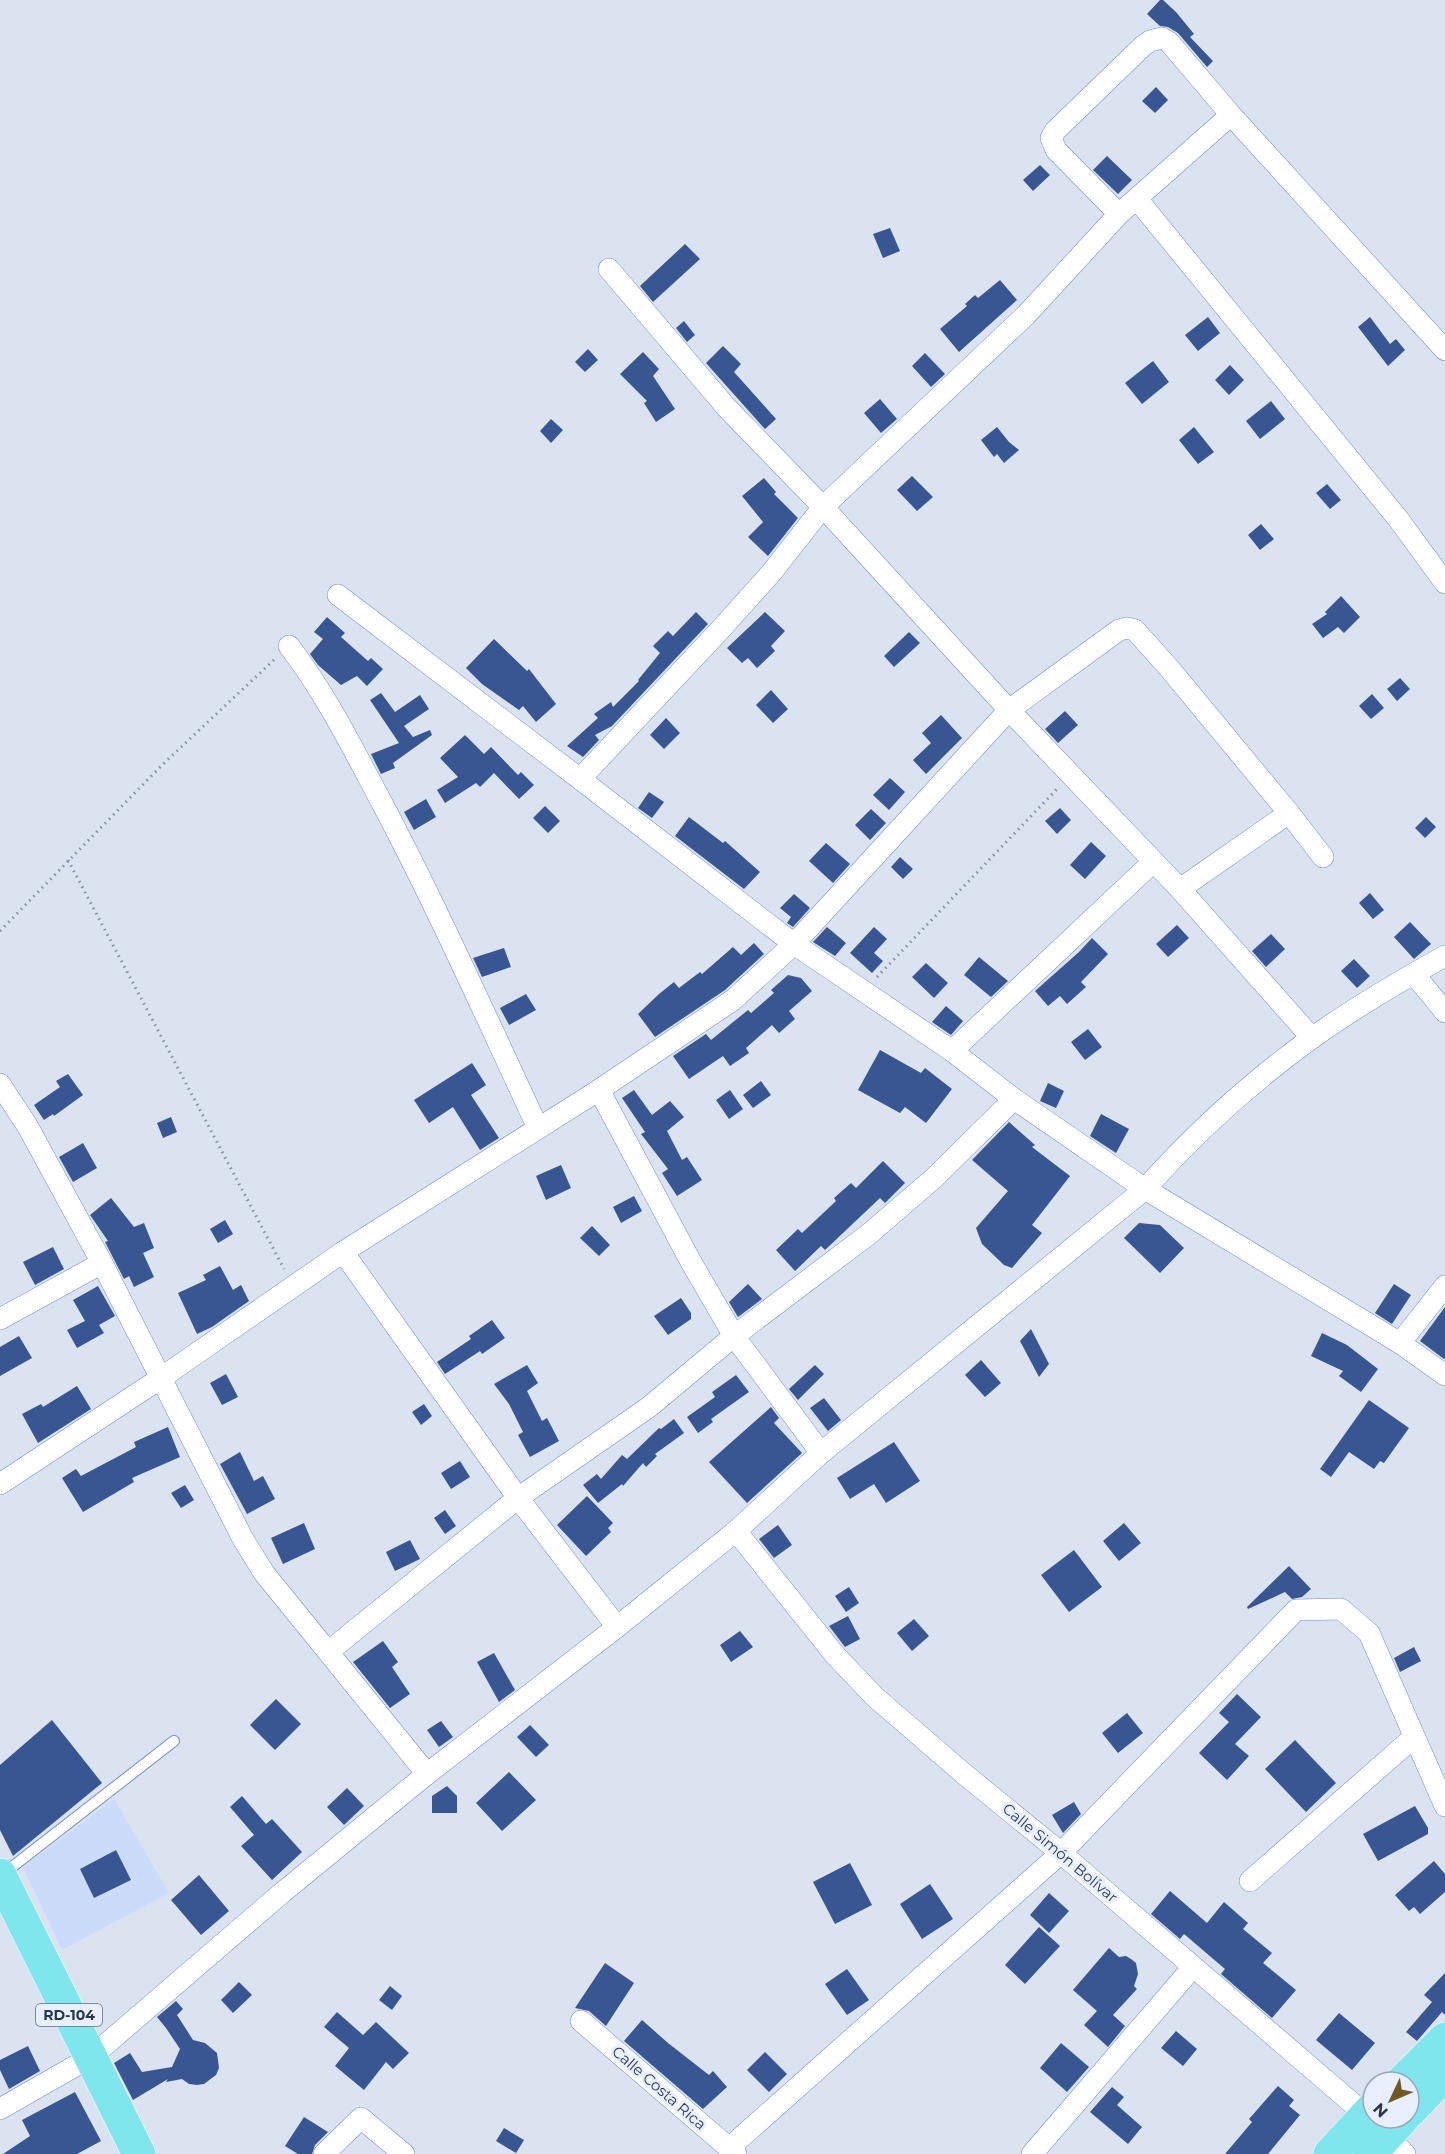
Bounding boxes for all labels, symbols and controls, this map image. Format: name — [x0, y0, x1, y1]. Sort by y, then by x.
street label: Calle Simón Bolívar — [999, 1799, 1122, 1906]
road number: RD-104 — [36, 2004, 102, 2026]
street label: Calle Costa Rica — [608, 2042, 710, 2134]
north arrow — [1361, 2070, 1421, 2130]
text: N — [1369, 2099, 1392, 2121]

